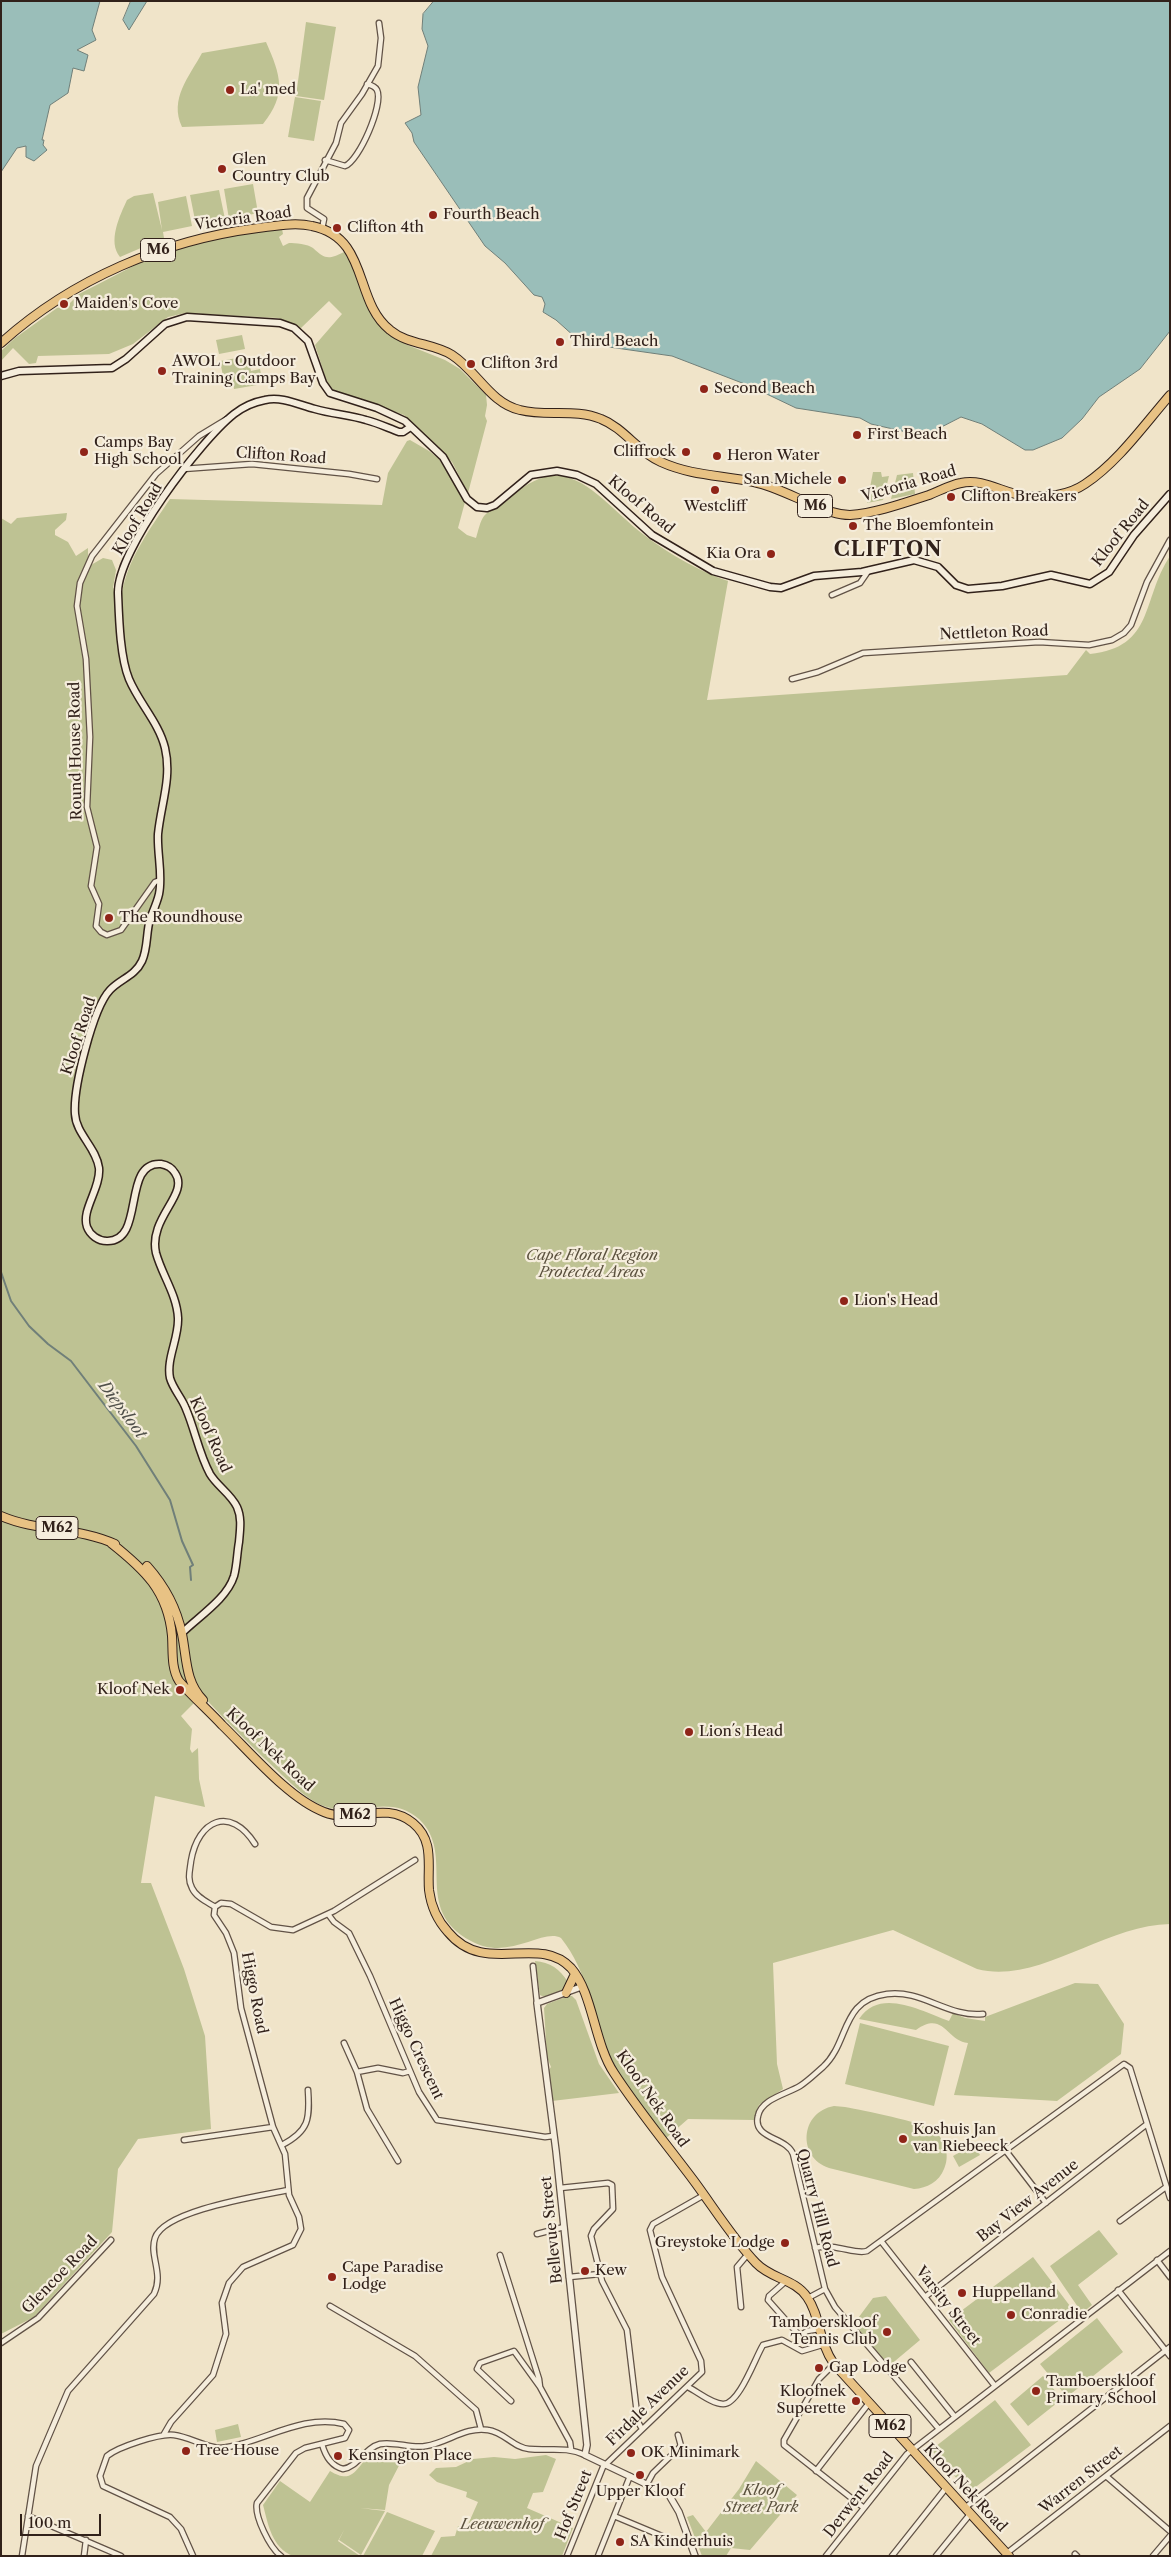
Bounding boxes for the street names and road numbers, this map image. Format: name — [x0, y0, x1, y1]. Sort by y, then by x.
street label: Victoria Road — [193, 203, 293, 235]
road number: M6 — [140, 238, 176, 262]
street label: Clifton Road — [235, 444, 327, 468]
street label: Victoria Road — [860, 462, 958, 506]
street label: Kloof Road — [604, 472, 678, 538]
street label: Kloof Road — [109, 480, 167, 558]
road number: M6 — [798, 494, 832, 518]
street label: Kloof Road — [1089, 496, 1153, 570]
street label: Nettleton Road — [939, 622, 1049, 644]
street label: Round House Road — [66, 681, 86, 821]
street label: Kloof Road — [58, 995, 100, 1077]
street label: Kloof Road — [185, 1394, 235, 1476]
road number: M62 — [36, 1516, 78, 1540]
street label: Kloof Nek Road — [222, 1705, 318, 1795]
road number: M62 — [334, 1804, 376, 1826]
street label: Higgo Road — [237, 1950, 271, 2036]
street label: Higgo Crescent — [385, 1995, 447, 2103]
street label: Kloof Nek Road — [612, 2047, 692, 2151]
street label: Quarry Hill Road — [793, 2147, 841, 2269]
street label: Bay View Avenue — [974, 2156, 1082, 2246]
street label: Bellevue Street — [537, 2175, 567, 2285]
street label: Glencoe Road — [18, 2232, 102, 2318]
street label: Varsity Street — [912, 2263, 984, 2349]
street label: Firdale Avenue — [603, 2362, 693, 2450]
road number: M62 — [869, 2414, 911, 2438]
street label: Kloof Nek Road — [920, 2440, 1010, 2536]
street label: Warren Street — [1036, 2442, 1126, 2518]
street label: Derwent Road — [820, 2449, 898, 2541]
street label: Hof Street — [552, 2468, 596, 2542]

